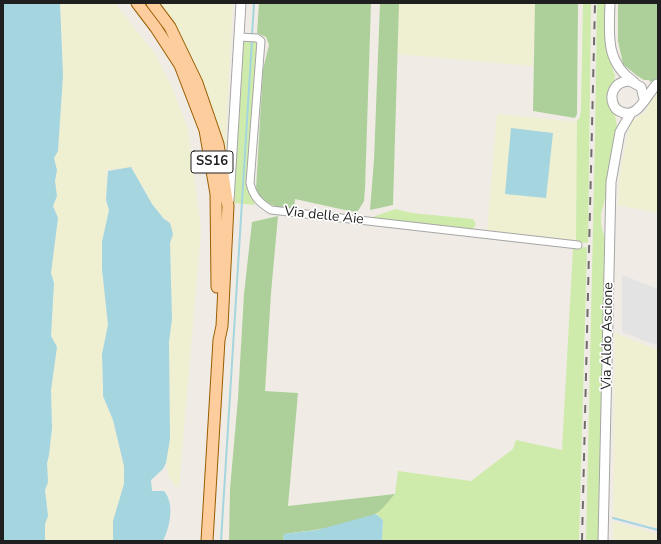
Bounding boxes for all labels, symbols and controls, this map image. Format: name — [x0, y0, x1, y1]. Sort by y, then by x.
road number: SS16 — [191, 151, 233, 173]
street label: Via delle Aie — [283, 203, 365, 229]
street label: Via Aldo Ascione — [599, 282, 617, 390]

